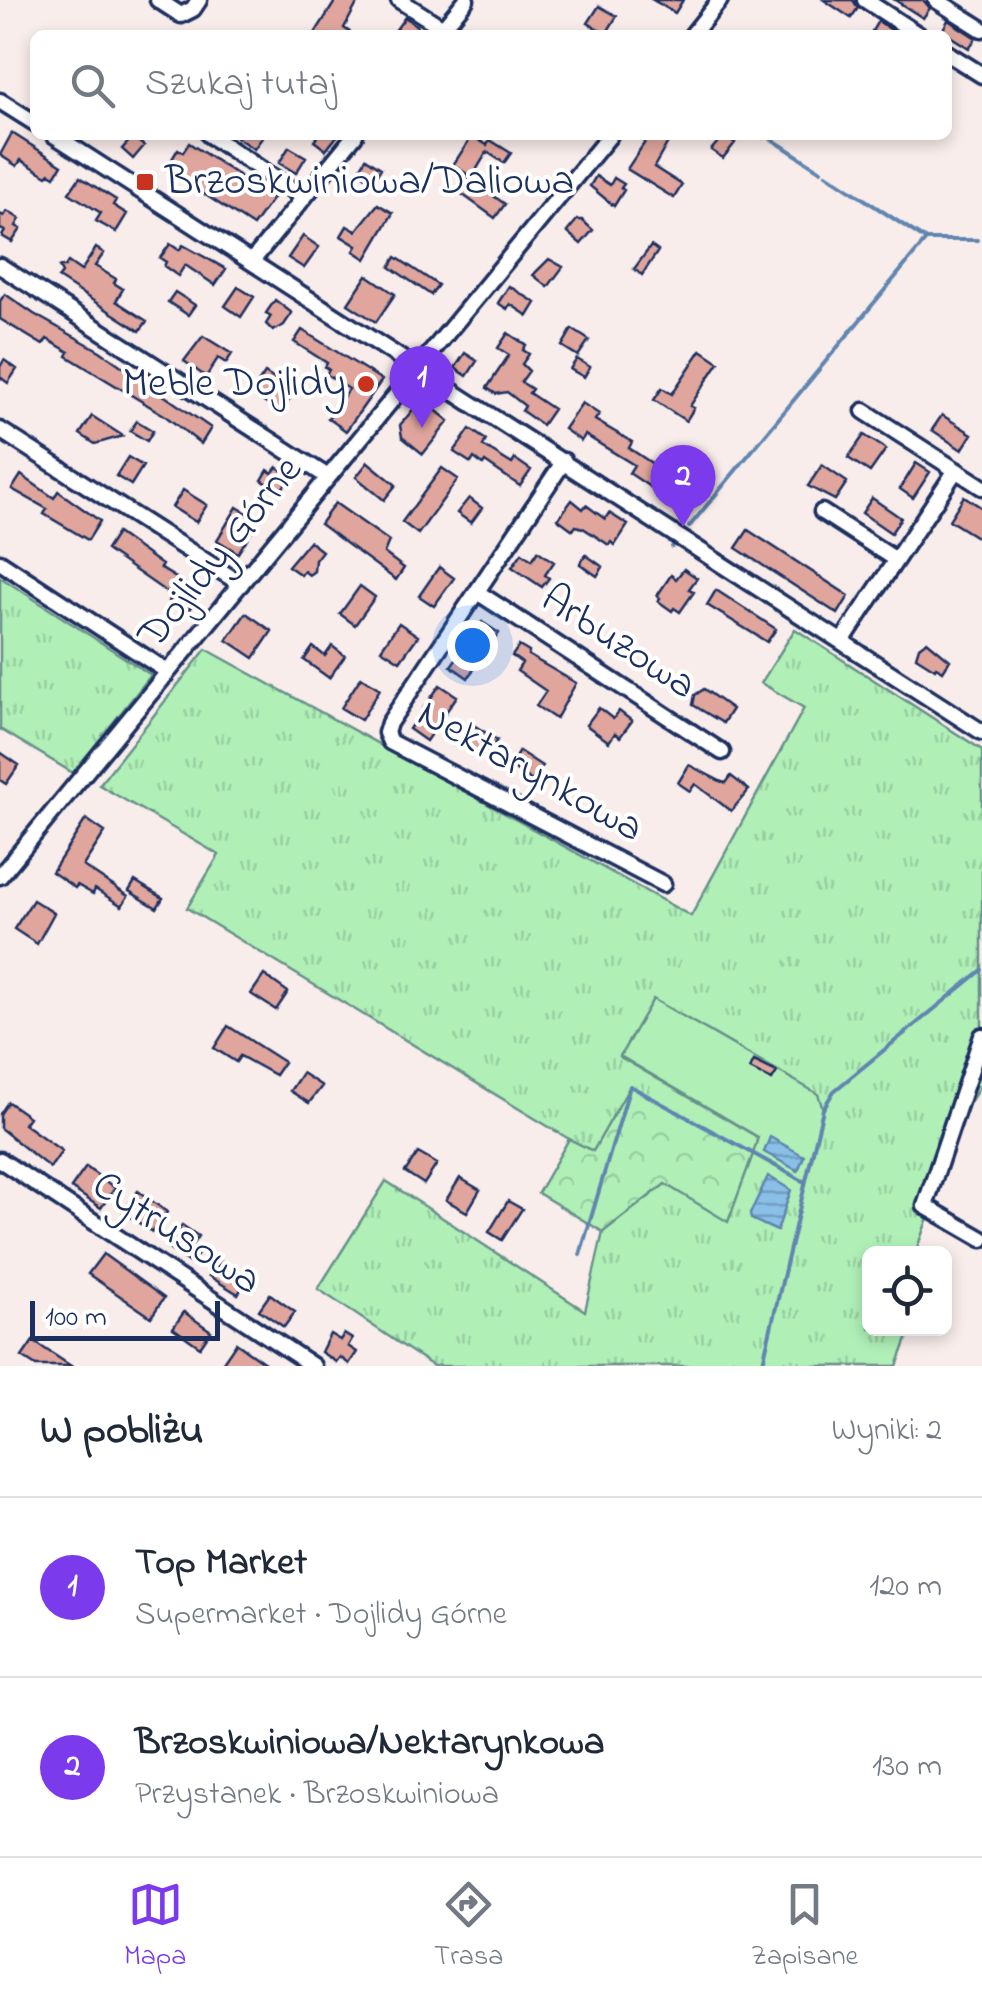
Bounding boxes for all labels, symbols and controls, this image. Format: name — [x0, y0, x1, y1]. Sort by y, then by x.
search box — [30, 30, 952, 140]
text: Szukaj tutaj — [145, 57, 336, 113]
icon: search — [65, 58, 120, 113]
place label: Brzoskwiniowa/Daliowa — [164, 152, 574, 213]
marker: Brzoskwiniowa/Daliowa — [134, 171, 156, 193]
pin: 1 — [390, 346, 454, 428]
place label: Meble Dojlidy — [123, 354, 346, 415]
marker: Meble Dojlidy — [355, 373, 377, 395]
street label: Dojlidy Górne — [123, 443, 318, 664]
pin: 2 — [650, 444, 716, 527]
street label: Arbuzowa — [528, 570, 708, 716]
your location — [447, 620, 498, 671]
street label: Nektarynkowa — [406, 685, 654, 859]
street label: Cytrusowa — [79, 1156, 273, 1312]
map controls — [862, 1246, 952, 1336]
button: locate — [862, 1246, 952, 1336]
scale bar — [30, 1296, 220, 1340]
text: 100 m — [45, 1298, 107, 1339]
text: W pobliżu — [40, 1401, 204, 1462]
text: Wyniki: 2 — [831, 1408, 942, 1455]
text: Top Market — [135, 1536, 307, 1592]
text: 1 — [67, 1564, 78, 1611]
text: 120 m — [869, 1564, 942, 1611]
text: Supermarket · Dojlidy Górne — [135, 1592, 507, 1639]
text: Brzoskwiniowa/Nektarynkowa — [135, 1716, 604, 1772]
text: 2 — [65, 1744, 80, 1791]
text: 130 m — [872, 1744, 942, 1791]
text: Przystanek · Brzoskwiniowa — [135, 1772, 499, 1819]
tab: Mapa — [124, 1877, 186, 1978]
tab: Trasa — [434, 1877, 503, 1978]
tab: Zapisane — [751, 1877, 858, 1978]

